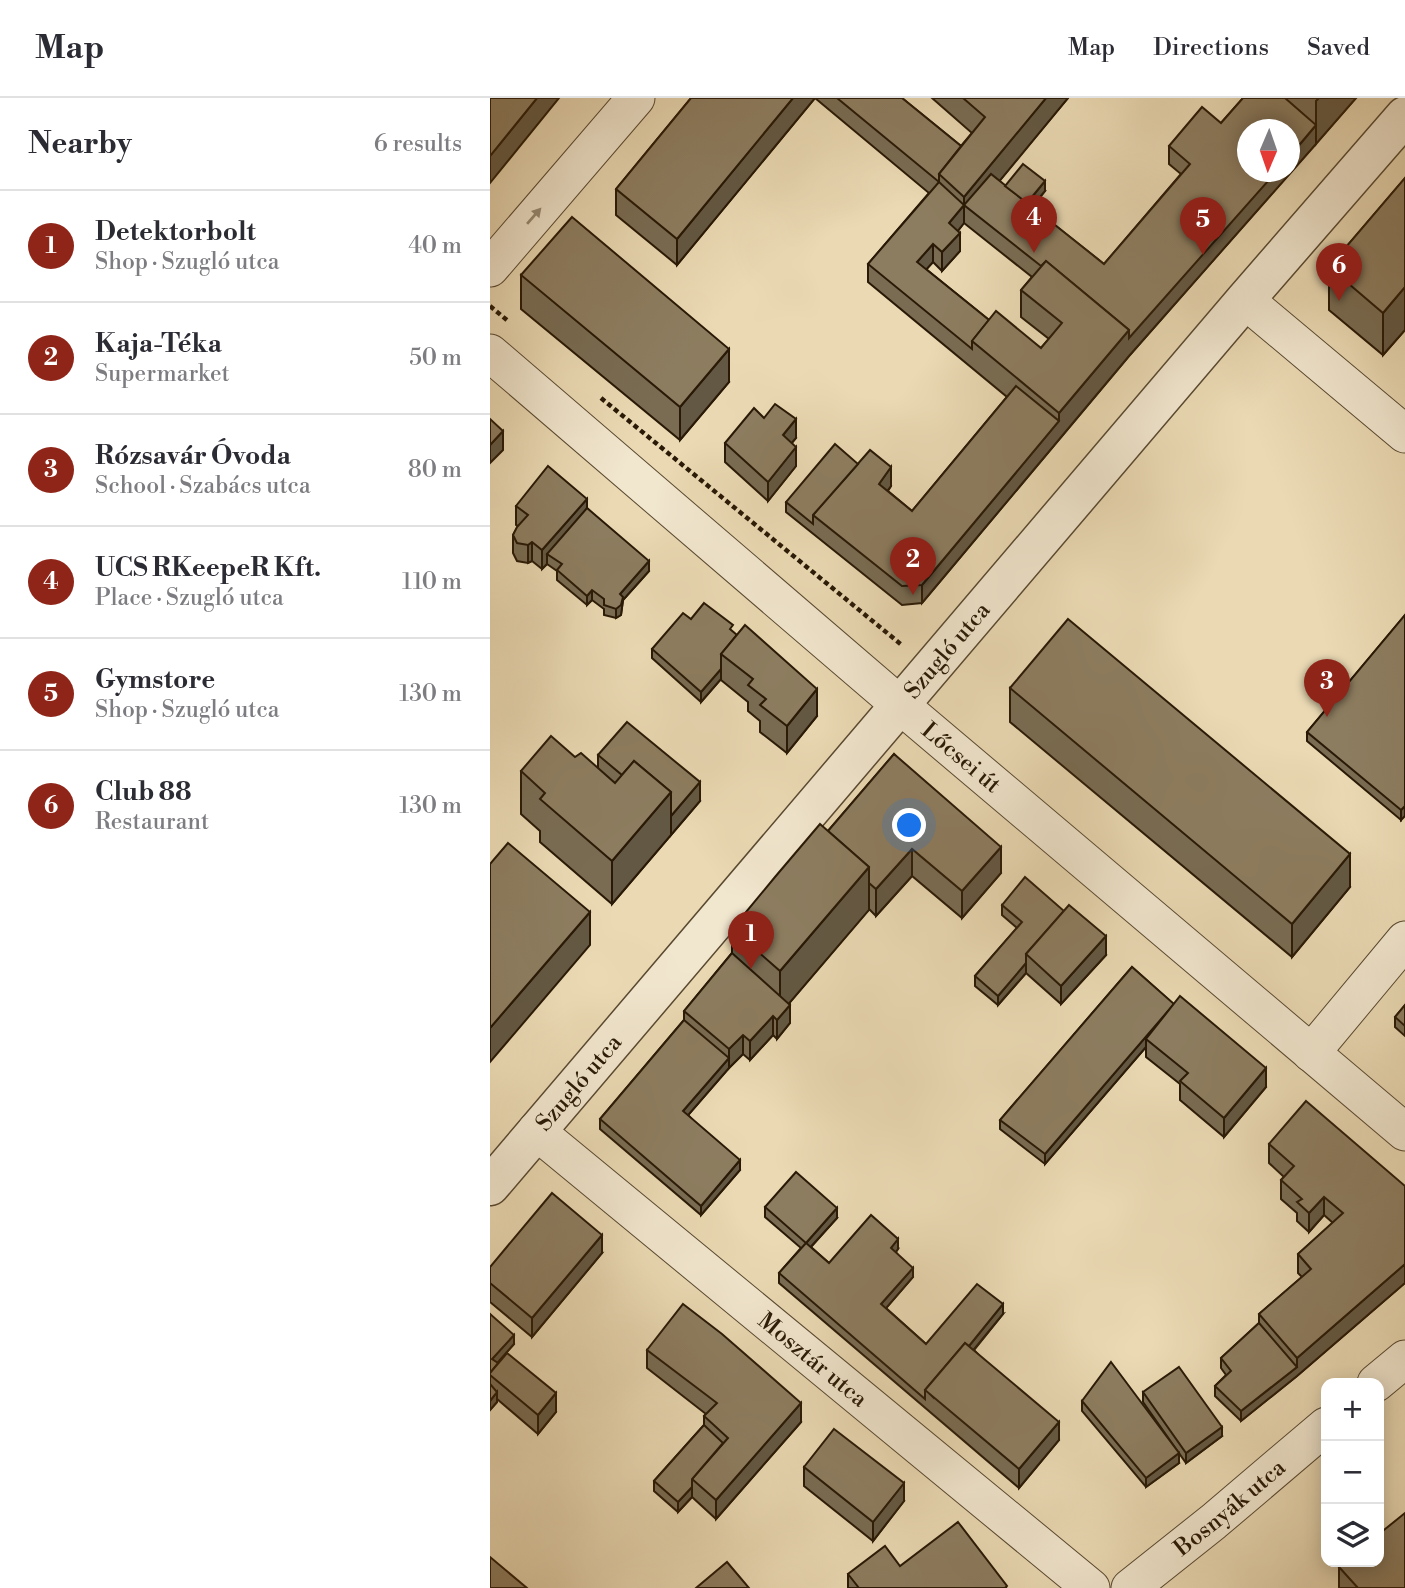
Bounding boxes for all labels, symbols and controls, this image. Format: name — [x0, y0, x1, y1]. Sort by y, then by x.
text: Map — [35, 28, 104, 69]
text: Map — [1068, 33, 1115, 63]
text: Directions — [1153, 33, 1269, 63]
text: Saved — [1307, 33, 1370, 63]
north arrow — [1237, 119, 1300, 182]
text: Nearby — [28, 125, 132, 163]
text: 6 results — [374, 130, 462, 158]
pin: 4 — [1011, 195, 1057, 253]
pin: 5 — [1180, 197, 1226, 255]
one-way arrow — [526, 207, 542, 225]
text: Detektorbolt — [95, 216, 256, 248]
text: 1 — [45, 232, 57, 260]
text: 40 m — [408, 232, 462, 260]
pin: 6 — [1316, 243, 1362, 301]
text: Shop · Szugló utca — [95, 248, 279, 276]
text: Kaja-Téka — [95, 328, 222, 360]
text: 2 — [44, 344, 58, 372]
text: 50 m — [409, 344, 462, 372]
text: Supermarket — [95, 360, 230, 388]
text: Rózsavár Óvoda — [95, 440, 291, 472]
text: 3 — [44, 456, 58, 484]
text: 80 m — [408, 456, 462, 484]
text: School · Szabács utca — [95, 472, 311, 500]
pin: 2 — [890, 537, 936, 595]
text: UCS RKeepeR Kft. — [95, 552, 321, 584]
text: 4 — [43, 568, 59, 596]
text: 110 m — [402, 568, 462, 596]
text: Place · Szugló utca — [95, 584, 284, 612]
street label: Szugló utca — [898, 597, 997, 705]
pin: 3 — [1304, 659, 1350, 717]
text: Gymstore — [95, 664, 215, 696]
text: 5 — [44, 680, 58, 708]
text: 130 m — [399, 680, 462, 708]
text: Shop · Szugló utca — [95, 696, 279, 724]
street label: Lőcsei út — [916, 716, 1006, 799]
text: Club 88 — [95, 776, 192, 808]
text: 6 — [44, 792, 58, 820]
text: 130 m — [399, 792, 462, 820]
text: Restaurant — [95, 808, 209, 836]
your location — [892, 808, 926, 842]
pin: 1 — [728, 911, 774, 969]
street label: Szugló utca — [530, 1029, 628, 1137]
street label: Mosztár utca — [752, 1307, 873, 1413]
map controls — [1321, 1378, 1384, 1567]
button: + — [1321, 1378, 1384, 1441]
button: − — [1321, 1441, 1384, 1504]
street label: Bosnyák utca — [1168, 1453, 1292, 1563]
button: layers — [1321, 1504, 1384, 1567]

